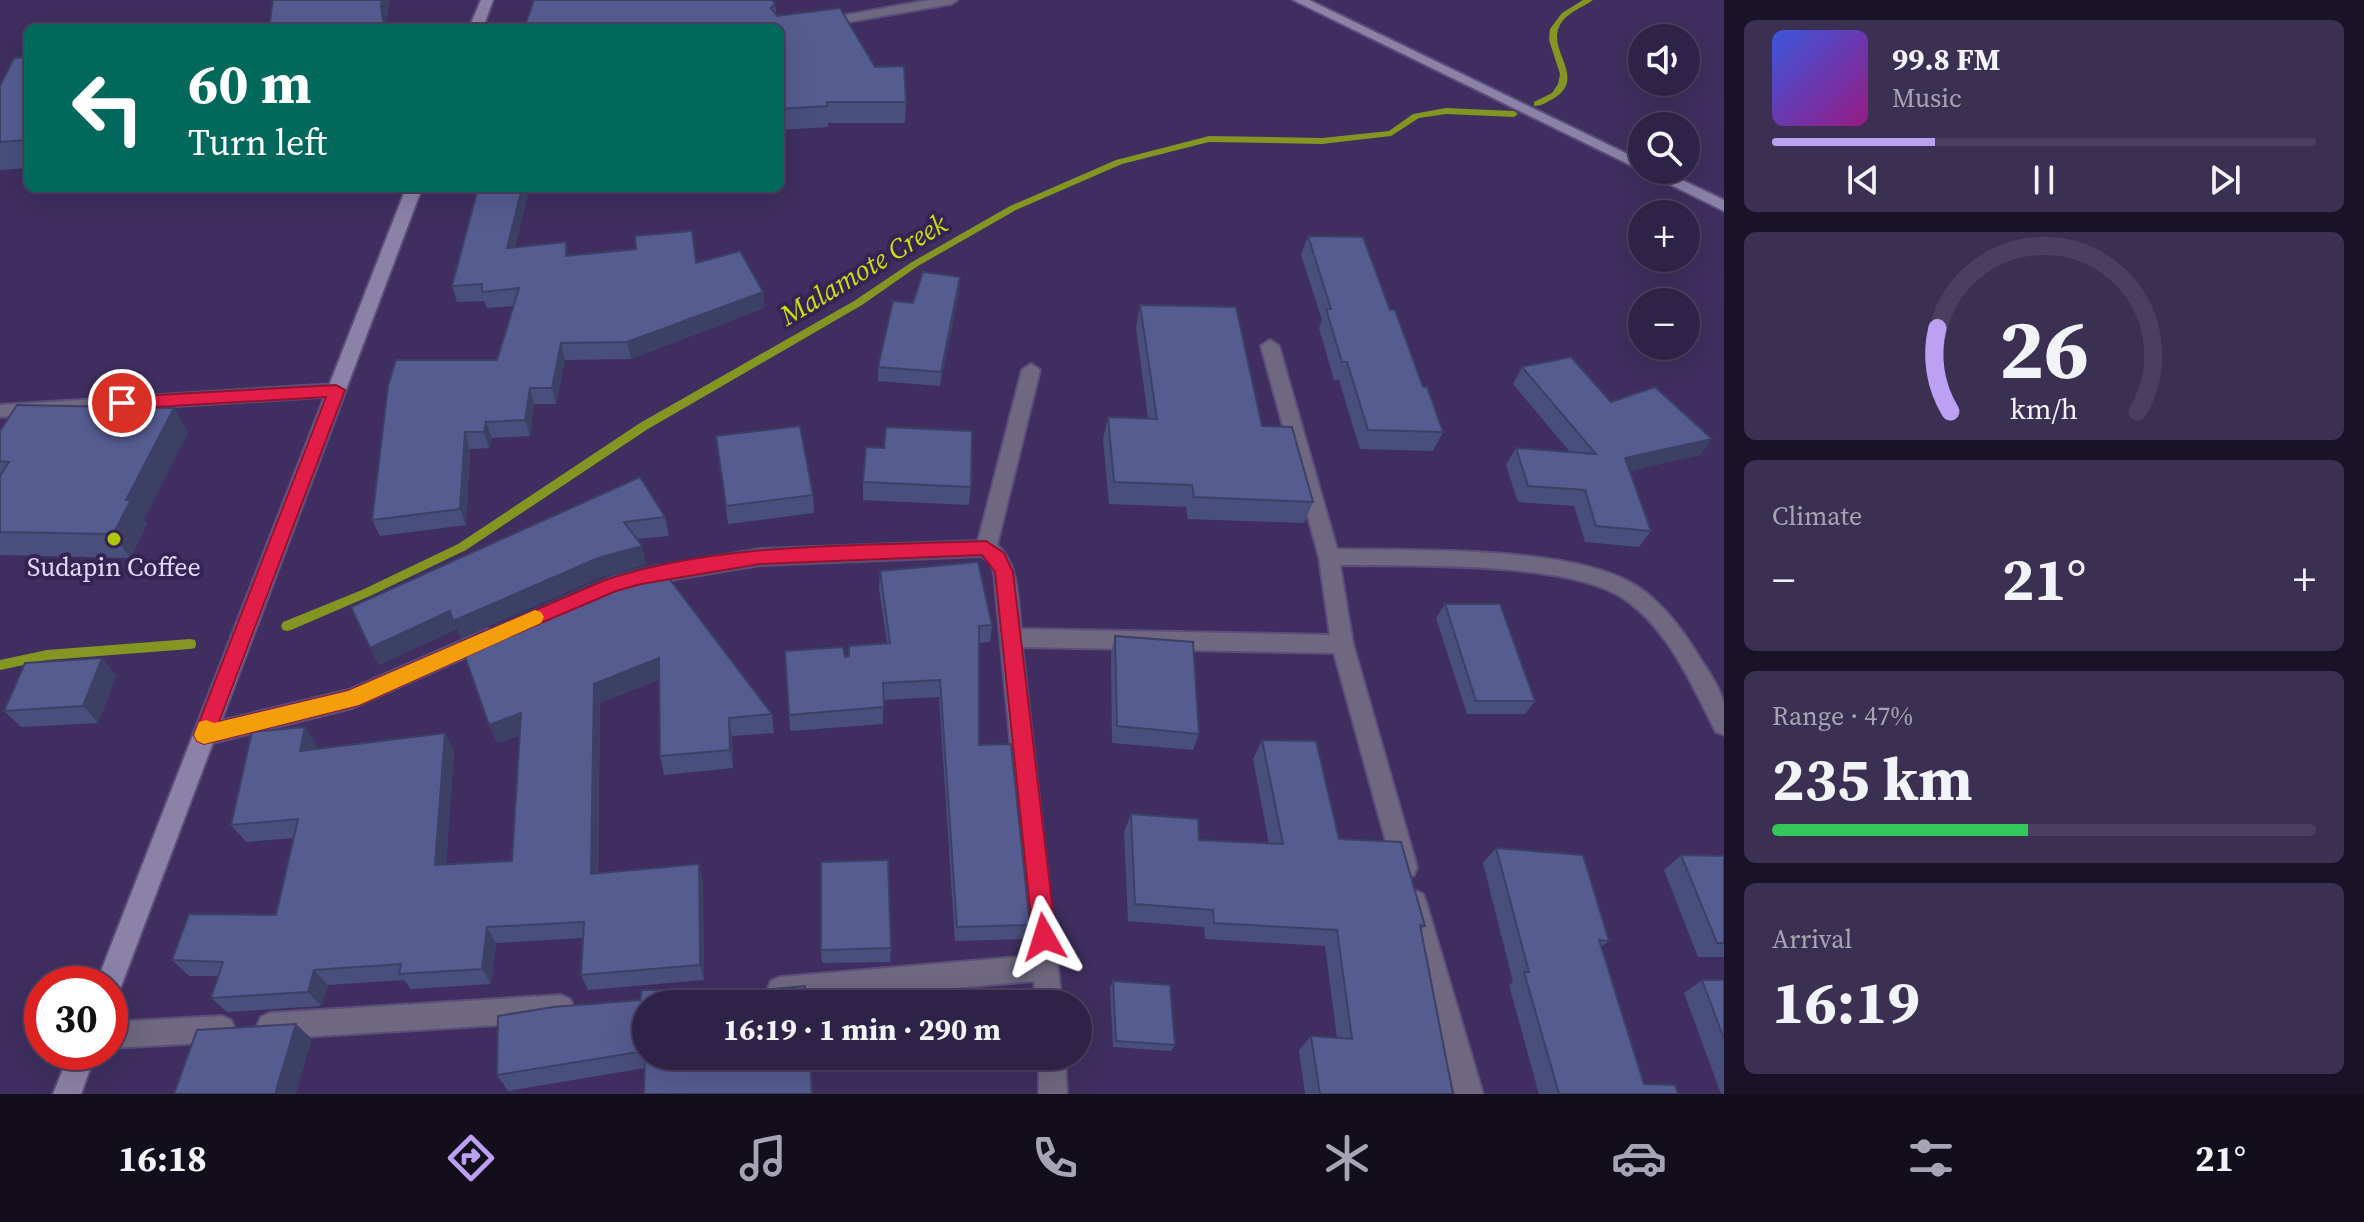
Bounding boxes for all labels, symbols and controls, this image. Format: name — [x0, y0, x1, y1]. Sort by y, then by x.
map controls — [1628, 24, 1700, 360]
button: sound — [1628, 24, 1700, 96]
text: 99.8 FM — [1892, 39, 2000, 80]
text: 60 m — [188, 45, 311, 122]
icon: left — [56, 56, 160, 160]
text: Music — [1892, 80, 1962, 116]
button: search — [1628, 112, 1700, 184]
text: Turn left — [188, 118, 327, 167]
icon: previous — [1841, 158, 1885, 202]
icon: pause — [2022, 158, 2066, 202]
icon: next — [2203, 158, 2247, 202]
button: + — [1628, 200, 1700, 272]
water label: Malamote Creek — [771, 204, 954, 334]
button: − — [1628, 288, 1700, 360]
text: 26 — [1999, 291, 2089, 405]
pin — [88, 369, 156, 437]
icon: arrive — [100, 381, 144, 425]
text: km/h — [2010, 389, 2078, 429]
text: Climate — [1772, 498, 1862, 534]
marker: Sudapin Coffee — [105, 530, 123, 548]
text: 21° — [2002, 538, 2086, 620]
place label: Sudapin Coffee — [27, 549, 201, 585]
text: − — [1772, 549, 1795, 610]
text: + — [2293, 549, 2316, 610]
text: Range · 47% — [1772, 698, 1913, 734]
text: 235 km — [1772, 738, 1973, 820]
position arrow — [1002, 895, 1086, 979]
text: Arrival — [1772, 921, 1852, 957]
text: 16:19 — [1772, 961, 1920, 1043]
speed limit sign: 30 — [24, 966, 128, 1070]
text: 16:19 · 1 min · 290 m — [723, 1009, 1001, 1050]
icon: directions — [443, 1130, 499, 1186]
icon: music — [735, 1130, 791, 1186]
icon: phone — [1027, 1130, 1083, 1186]
icon: climate — [1319, 1130, 1375, 1186]
icon: car — [1611, 1130, 1667, 1186]
icon: filters — [1903, 1130, 1959, 1186]
text: 16:18 — [118, 1134, 207, 1183]
text: 21° — [2195, 1134, 2246, 1183]

